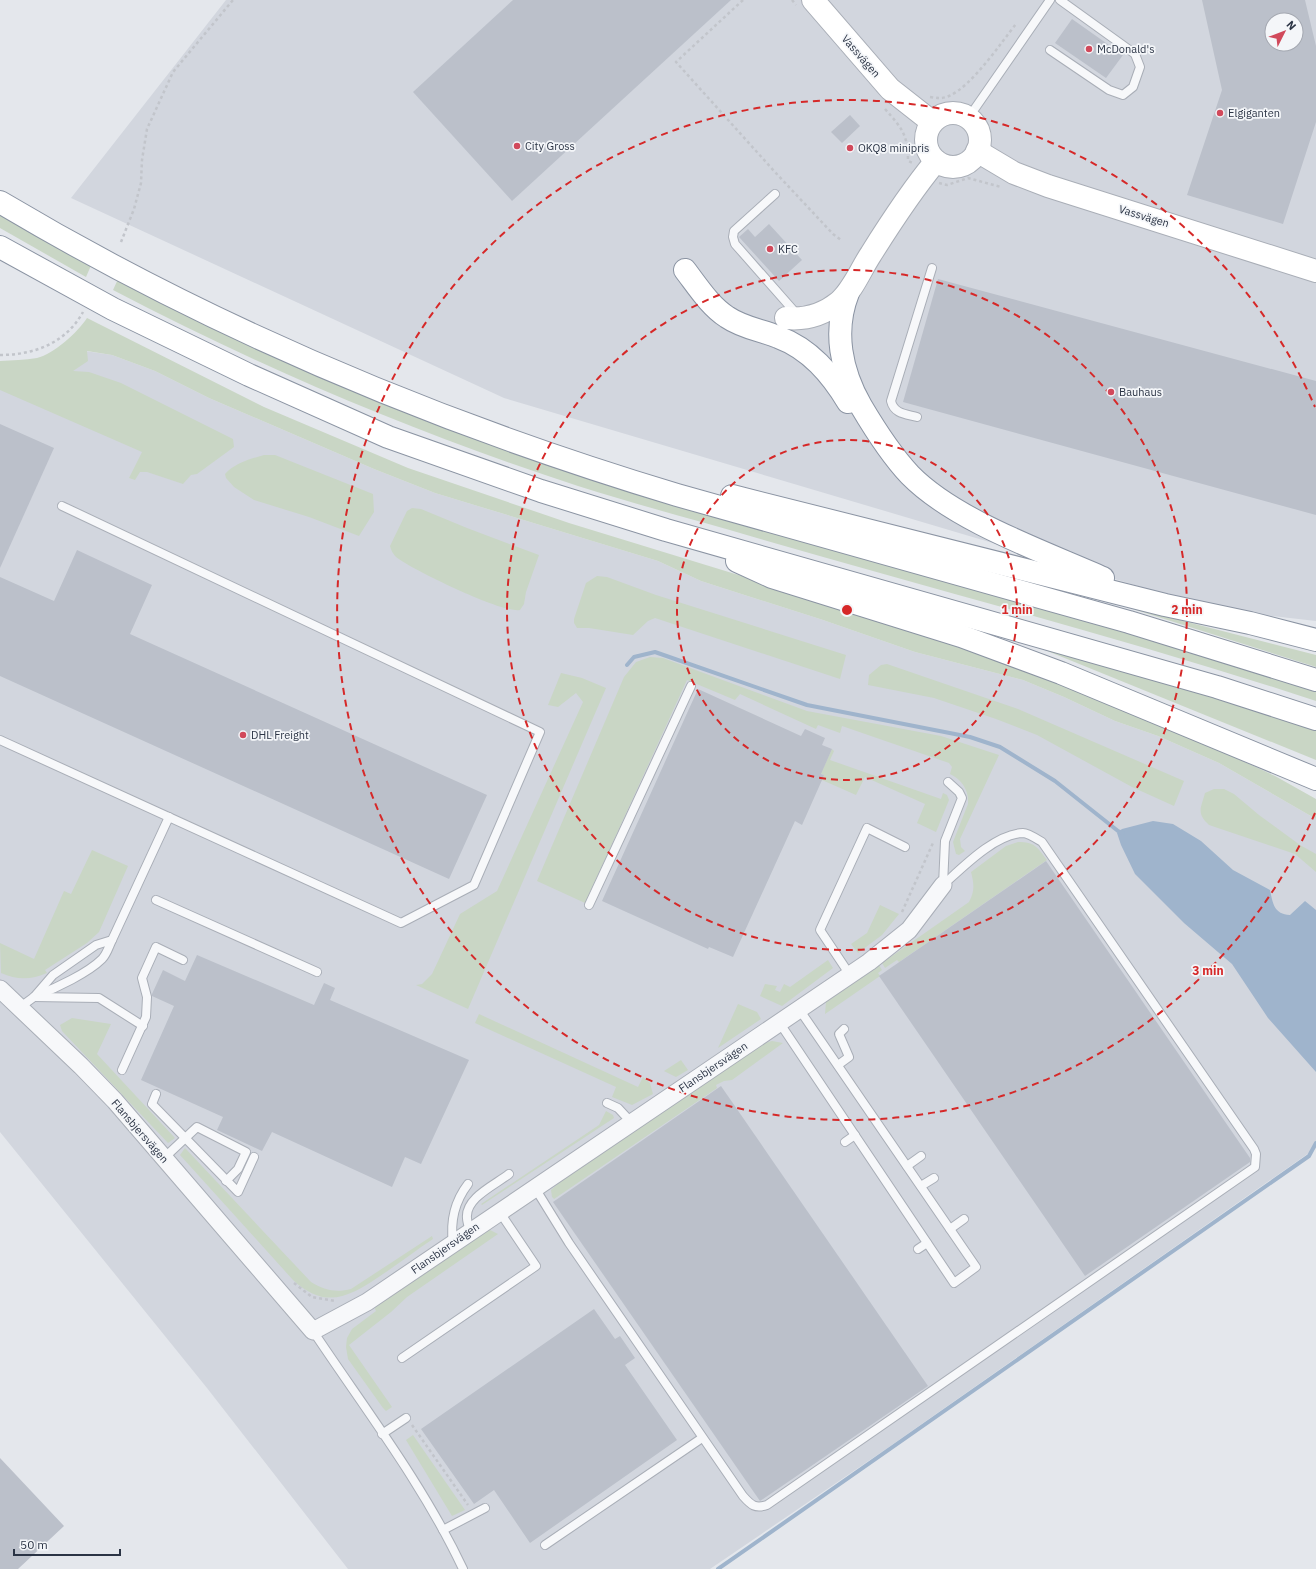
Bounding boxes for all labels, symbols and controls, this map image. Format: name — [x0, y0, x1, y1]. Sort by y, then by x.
north arrow — [1264, 12, 1304, 52]
text: N — [1284, 18, 1299, 33]
street label: Vassvägen — [839, 32, 883, 80]
place label: McDonald's — [1097, 42, 1155, 56]
marker: McDonald's — [1084, 44, 1094, 54]
place label: Elgiganten — [1228, 106, 1280, 120]
marker: Elgiganten — [1215, 108, 1225, 118]
place label: City Gross — [525, 139, 575, 153]
marker: City Gross — [512, 141, 522, 151]
place label: OKQ8 minipris — [858, 141, 929, 155]
marker: OKQ8 minipris — [845, 143, 855, 153]
street label: Vassvägen — [1117, 202, 1171, 230]
place label: KFC — [778, 242, 798, 256]
marker: KFC — [765, 244, 775, 254]
place label: Bauhaus — [1119, 385, 1162, 399]
marker: Bauhaus — [1106, 387, 1116, 397]
text: 1 min — [1001, 602, 1033, 617]
text: 2 min — [1171, 602, 1203, 617]
centre of rings — [840, 603, 854, 617]
place label: DHL Freight — [251, 728, 309, 742]
marker: DHL Freight — [238, 730, 248, 740]
text: 3 min — [1192, 963, 1224, 978]
street label: Flansbjersvägen — [676, 1039, 750, 1095]
street label: Flansbjersvägen — [108, 1096, 172, 1166]
street label: Flansbjersvägen — [408, 1219, 482, 1277]
scale bar — [14, 1531, 120, 1557]
text: 50 m — [20, 1537, 48, 1552]

